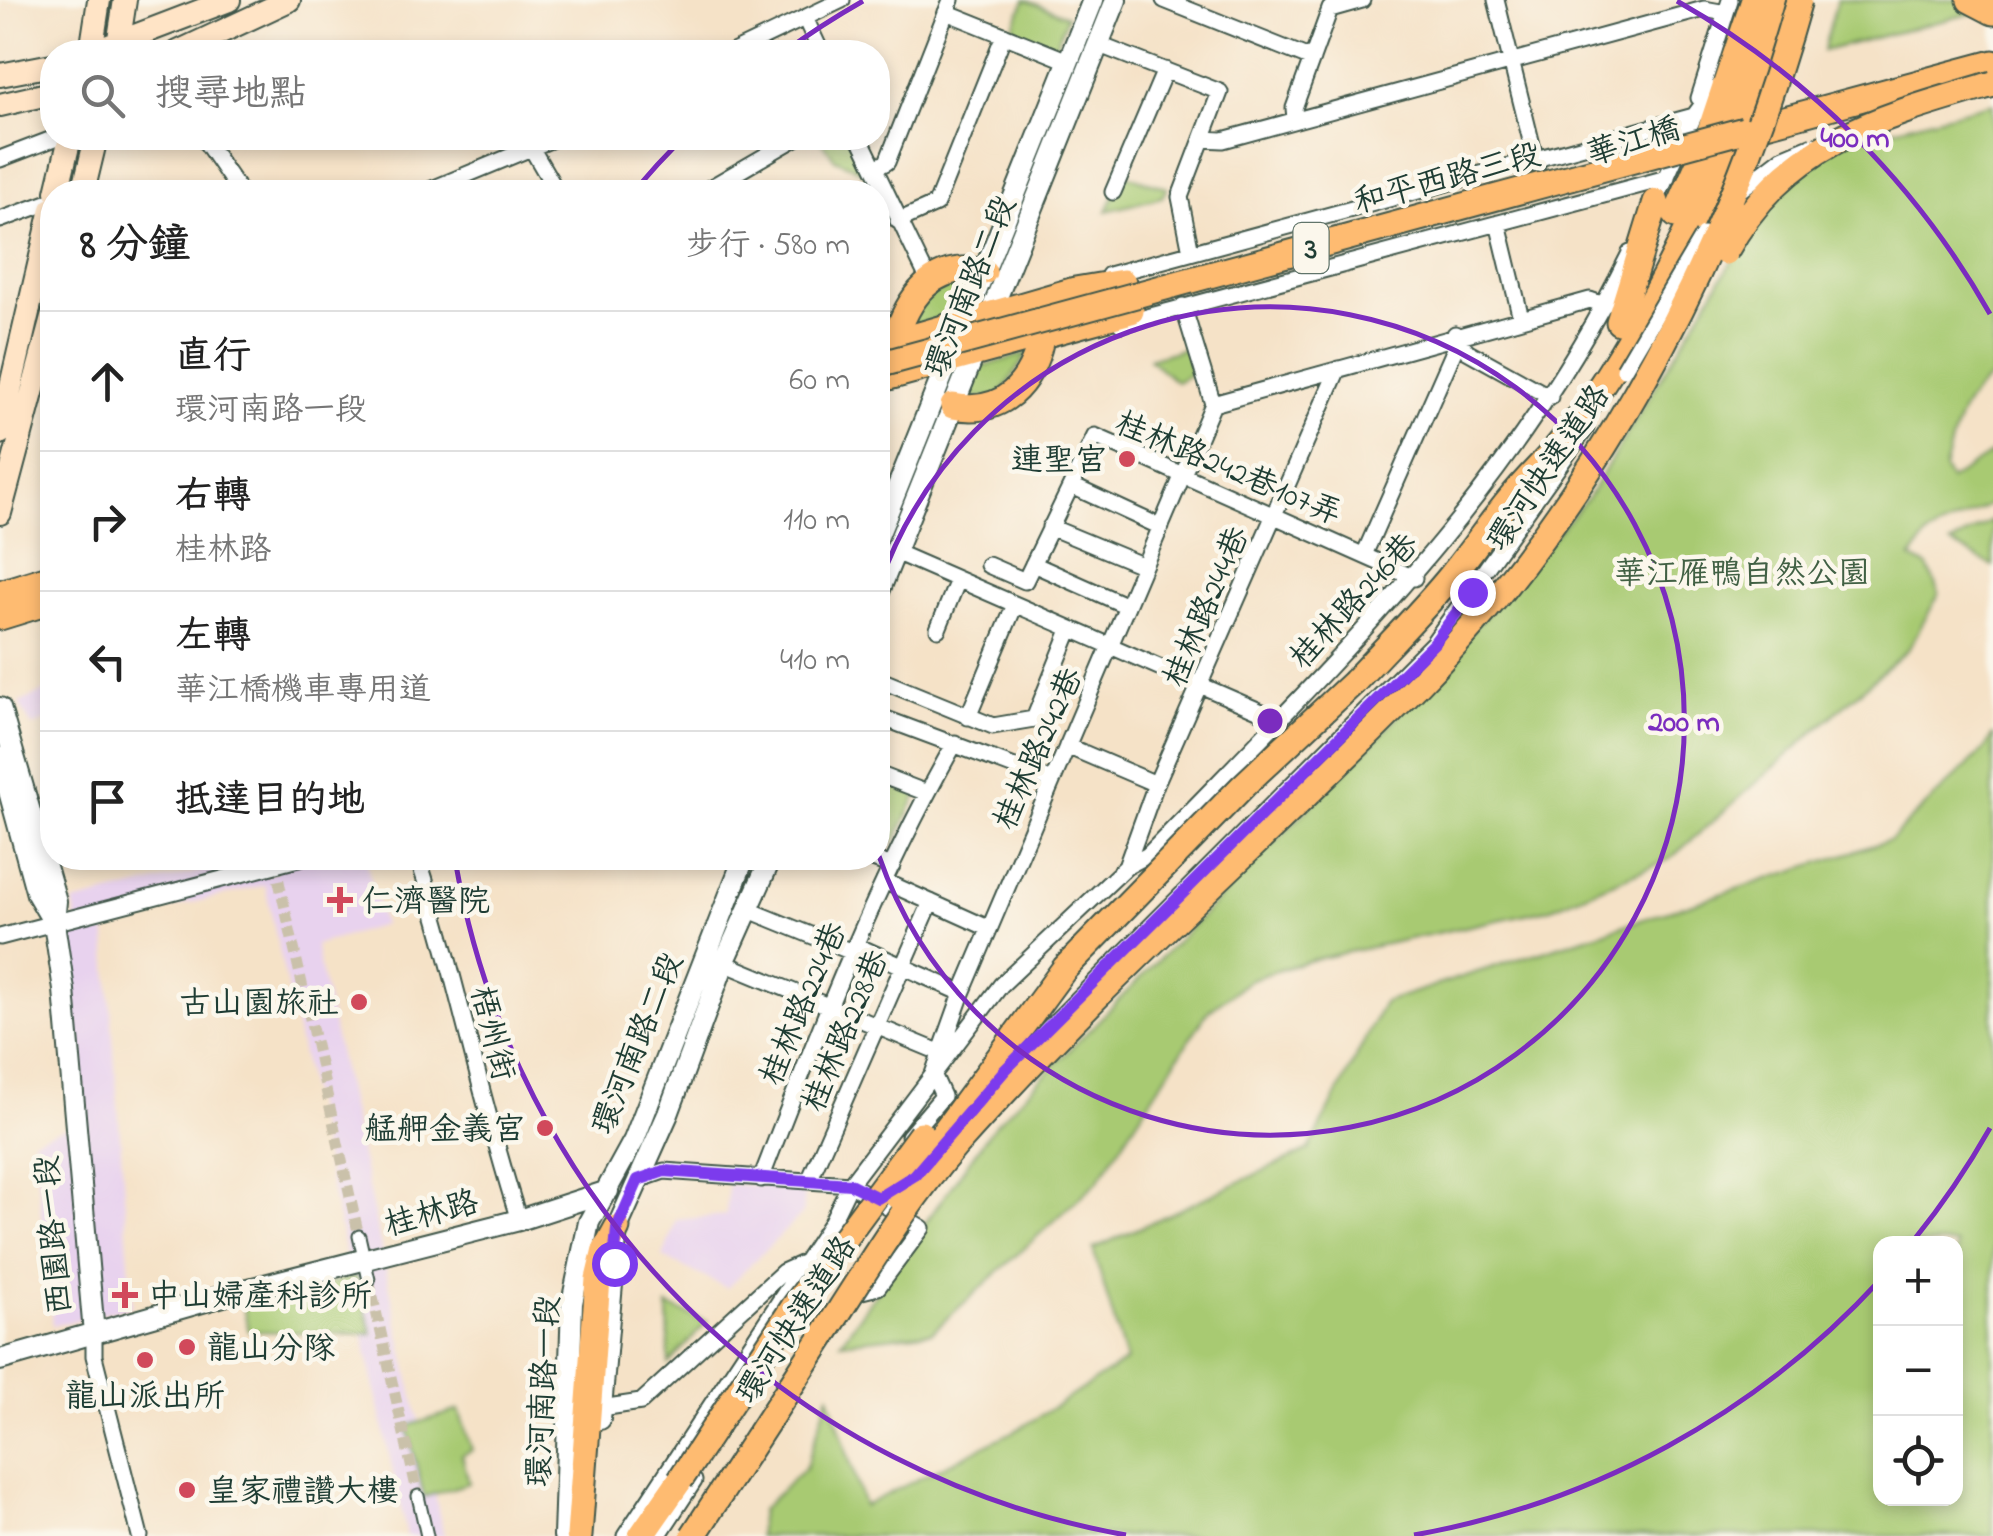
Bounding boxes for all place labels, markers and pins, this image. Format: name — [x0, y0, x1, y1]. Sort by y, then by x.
place label: 連聖宮 — [1011, 439, 1107, 486]
marker: 連聖宮 — [1116, 448, 1138, 470]
centre of rings — [1252, 703, 1288, 739]
place label: 仁濟醫院 — [362, 880, 490, 927]
marker: 仁濟醫院 — [327, 887, 353, 913]
place label: 古山園旅社 — [179, 982, 339, 1029]
marker: 古山園旅社 — [348, 991, 370, 1013]
place label: 艋舺金義宮 — [365, 1108, 525, 1155]
marker: 艋舺金義宮 — [534, 1117, 556, 1139]
place label: 中山婦產科診所 — [148, 1275, 372, 1322]
marker: 中山婦產科診所 — [112, 1282, 138, 1308]
place label: 龍山分隊 — [207, 1327, 335, 1374]
marker: 龍山分隊 — [176, 1336, 198, 1358]
marker: 龍山派出所 — [134, 1349, 156, 1371]
place label: 龍山派出所 — [65, 1375, 225, 1422]
place label: 皇家禮讚大樓 — [207, 1470, 399, 1517]
marker: 皇家禮讚大樓 — [176, 1479, 198, 1501]

